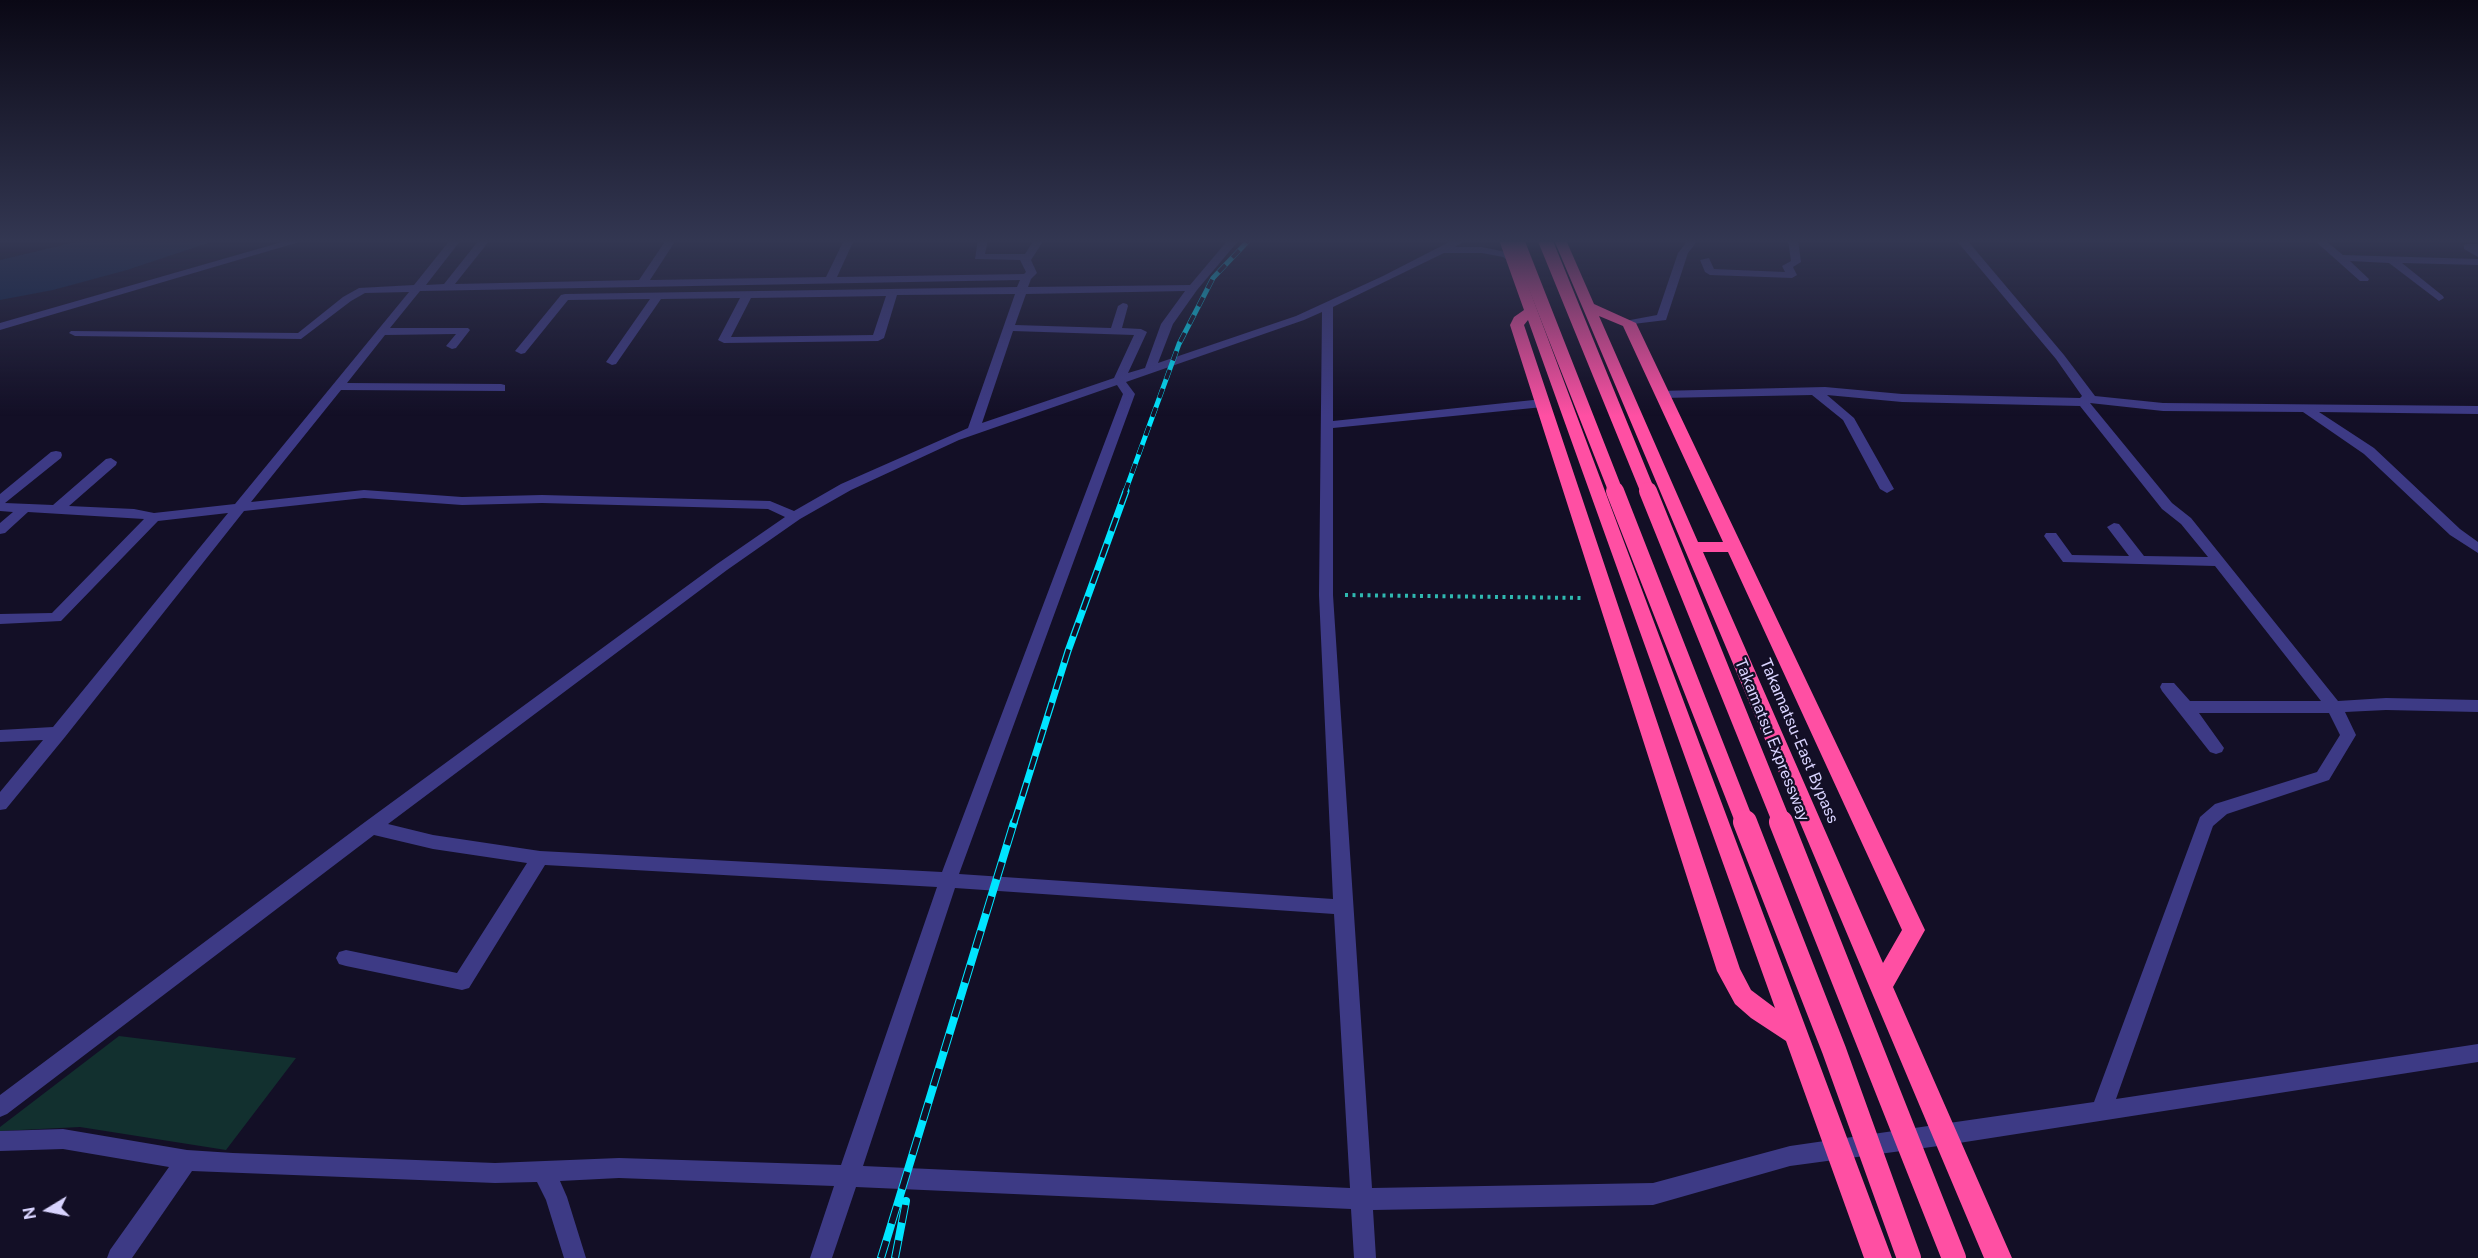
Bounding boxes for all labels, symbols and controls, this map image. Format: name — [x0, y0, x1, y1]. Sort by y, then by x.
street label: Takamatsu Expressway — [1731, 656, 1813, 824]
street label: Takamatsu-East Bypass — [1756, 656, 1842, 826]
north arrow — [18, 1180, 78, 1240]
text: N — [19, 1205, 40, 1221]

